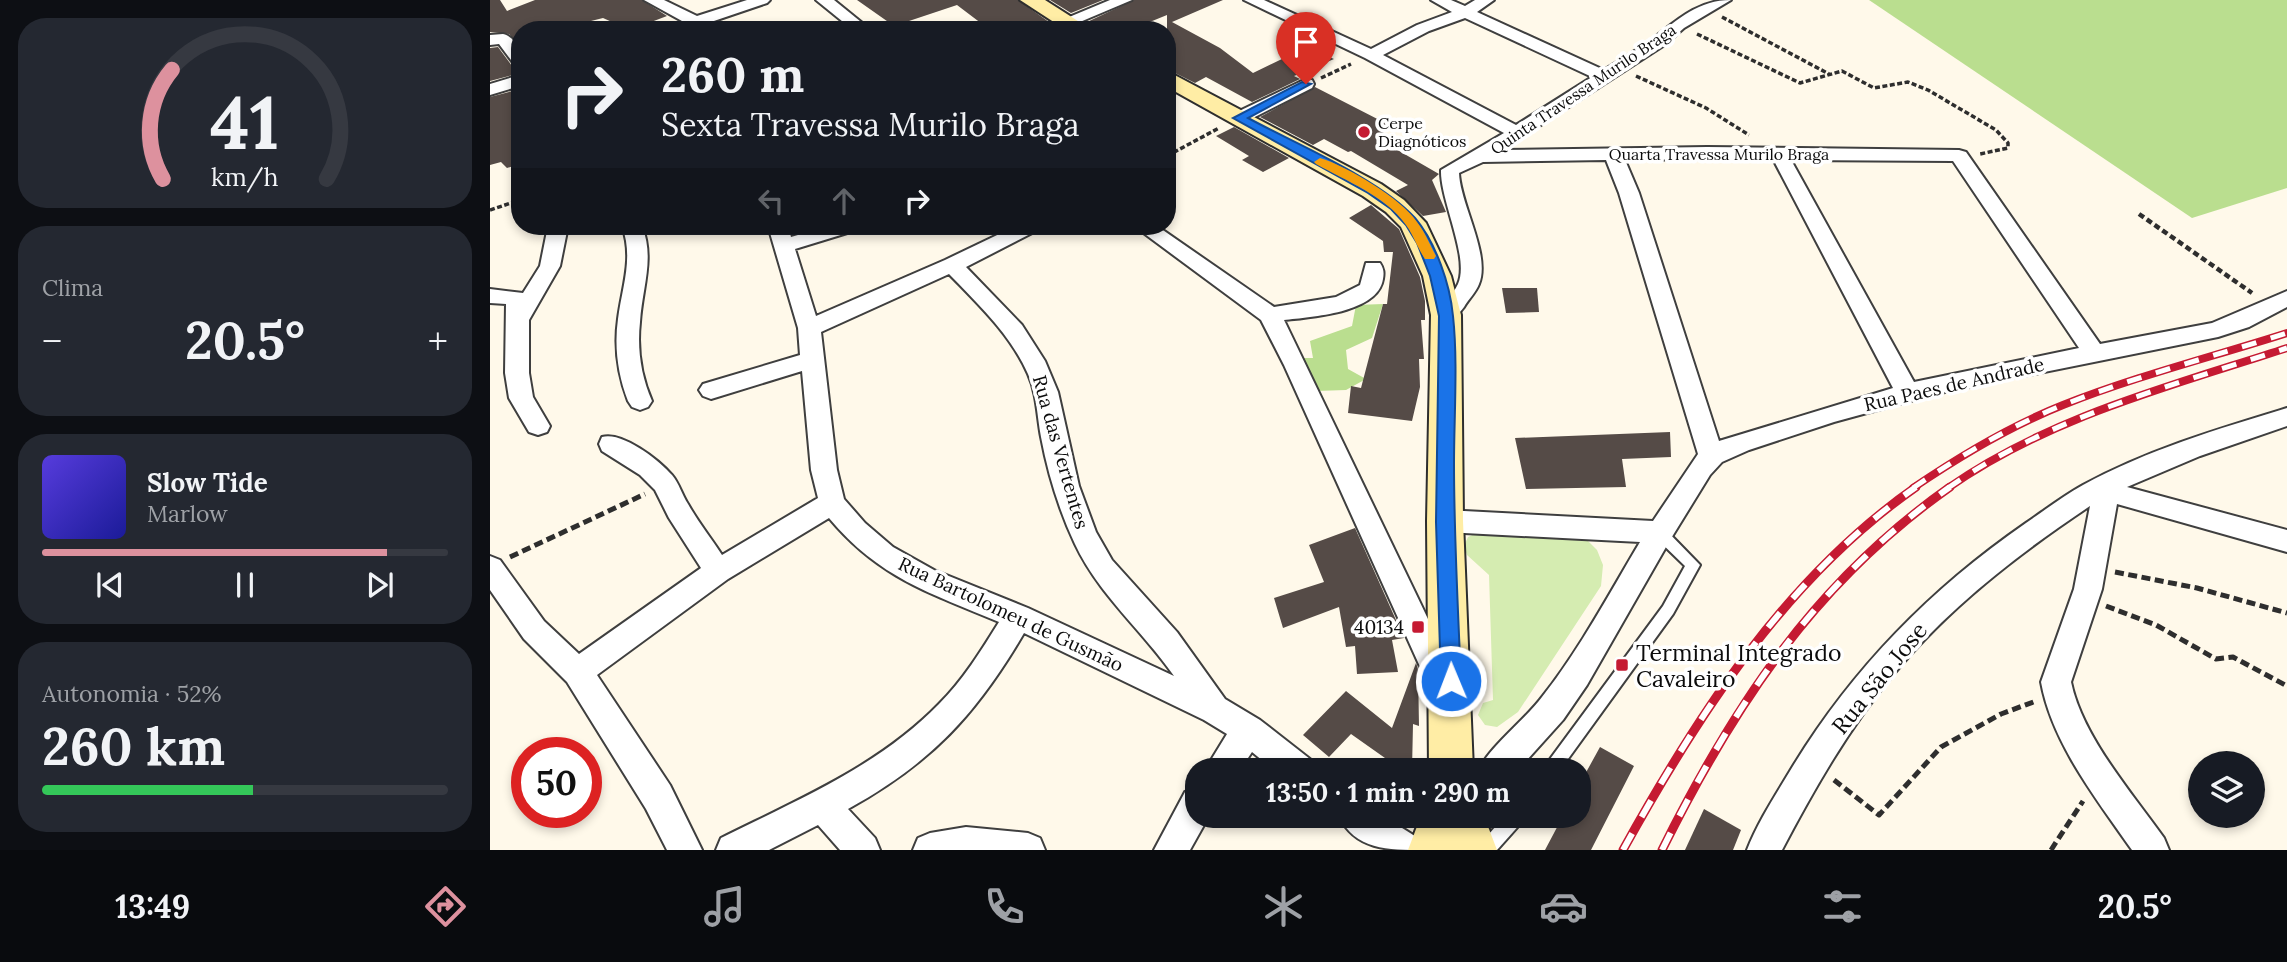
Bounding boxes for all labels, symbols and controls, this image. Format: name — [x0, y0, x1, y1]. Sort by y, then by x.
pin — [1276, 12.0, 1336, 84]
street label: Quinta Travessa Murilo Braga — [1486, 19, 1680, 159]
icon: arrive — [1287, 23, 1325, 61]
text: 260 m — [661, 43, 804, 105]
icon: right — [546, 49, 637, 140]
text: 41 — [210, 76, 280, 169]
text: Sexta Travessa Murilo Braga — [661, 104, 1079, 145]
place label: Cerpe Diagnóticos — [1378, 113, 1466, 151]
marker: Cerpe Diagnóticos — [1356, 124, 1372, 140]
street label: Quarta Travessa Murilo Braga — [1609, 144, 1829, 164]
text: km/h — [211, 161, 279, 193]
icon: left — [752, 182, 790, 220]
icon: ahead — [825, 182, 863, 220]
icon: right — [898, 182, 936, 220]
text: Clima — [42, 273, 103, 302]
text: 20.5° — [185, 307, 305, 373]
text: − — [42, 317, 62, 365]
text: + — [428, 317, 448, 365]
street label: Rua Paes de Andrade — [1861, 352, 2047, 416]
street label: Rua das Vertentes — [1028, 372, 1094, 532]
text: Slow Tide — [147, 466, 268, 499]
text: Marlow — [147, 499, 228, 528]
street label: Rua Bartolomeu de Gusmão — [895, 551, 1127, 677]
icon: previous — [91, 566, 129, 604]
icon: pause — [226, 566, 264, 604]
icon: next — [361, 566, 399, 604]
place label: 40134 — [1354, 615, 1404, 639]
street label: Rua São Jose — [1825, 616, 1933, 740]
marker: 40134 — [1410, 619, 1426, 635]
place label: Terminal Integrado Cavaleiro — [1636, 638, 1841, 693]
position arrow — [1414, 644, 1488, 718]
marker: Terminal Integrado Cavaleiro — [1614, 657, 1630, 673]
text: Autonomia · 52% — [42, 679, 222, 708]
text: 260 km — [42, 713, 225, 779]
speed limit sign: 50 — [511, 737, 602, 828]
map controls — [2188, 751, 2265, 828]
button: layers — [2188, 751, 2265, 828]
text: 13:50 · 1 min · 290 m — [1266, 776, 1510, 809]
icon: directions — [421, 882, 470, 931]
icon: music — [700, 882, 749, 931]
icon: phone — [980, 882, 1029, 931]
icon: climate — [1259, 882, 1308, 931]
icon: car — [1539, 882, 1588, 931]
icon: filters — [1818, 882, 1867, 931]
text: 13:49 — [115, 886, 190, 927]
text: 20.5° — [2098, 886, 2172, 927]

